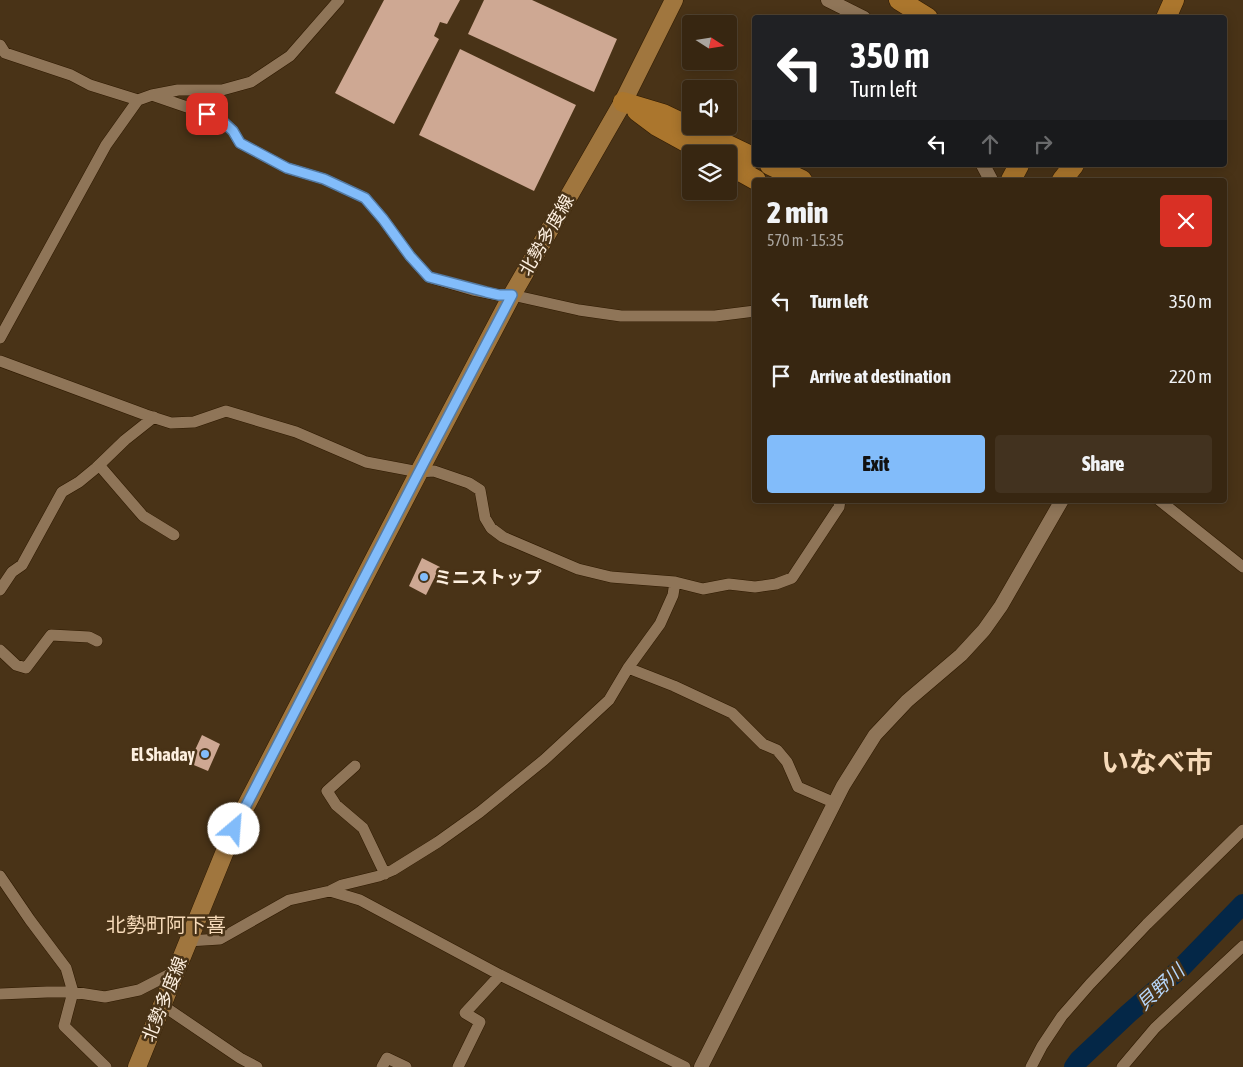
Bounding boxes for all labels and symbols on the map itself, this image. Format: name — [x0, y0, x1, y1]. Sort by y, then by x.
north arrow — [682, 15, 738, 70]
pin — [186, 93, 228, 135]
street label: 北勢多度線 — [514, 191, 578, 279]
place label: ミニストップ — [434, 567, 542, 588]
marker: ミニストップ — [418, 571, 430, 583]
place label: El Shaday — [131, 744, 196, 765]
district label: いなべ市 — [1101, 746, 1213, 778]
marker: El Shaday — [199, 748, 211, 760]
position arrow — [207, 802, 259, 854]
district label: 北勢町阿下喜 — [106, 913, 226, 936]
street label: 北勢多度線 — [137, 953, 191, 1045]
water label: 貝野川 — [1132, 958, 1190, 1014]

